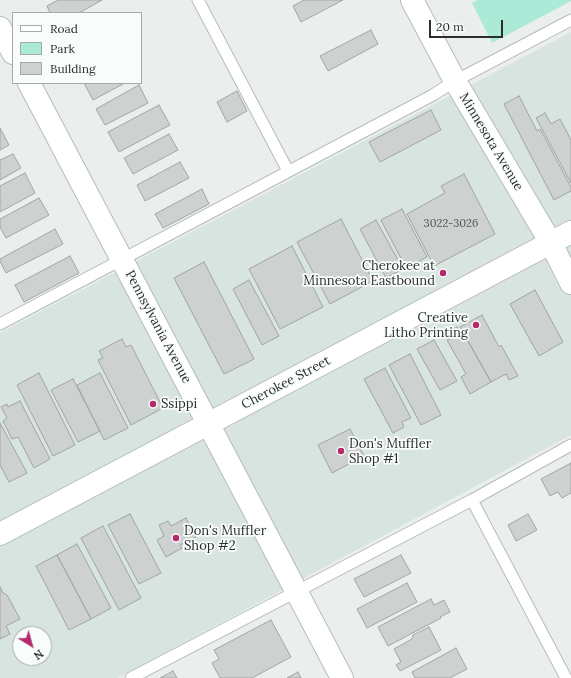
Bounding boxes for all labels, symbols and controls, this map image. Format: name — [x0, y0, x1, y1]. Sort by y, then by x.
legend — [12, 12, 142, 84]
scale bar — [431, 12, 505, 38]
text: 20 m — [436, 19, 464, 34]
text: Road — [50, 21, 78, 36]
text: Park — [50, 41, 75, 56]
text: Building — [50, 61, 96, 76]
street label: Minnesota Avenue — [456, 90, 526, 194]
house number: 3022-3026 — [424, 217, 478, 231]
place label: Cherokee at Minnesota Eastbound — [303, 258, 435, 289]
street label: Pennsylvania Avenue — [122, 268, 194, 386]
marker: Cherokee at Minnesota Eastbound — [438, 268, 448, 278]
place label: Creative Litho Printing — [384, 310, 468, 341]
marker: Creative Litho Printing — [471, 320, 481, 330]
street label: Cherokee Street — [239, 353, 333, 413]
place label: Ssippi — [161, 396, 197, 412]
marker: Ssippi — [148, 399, 158, 409]
place label: Don's Muffler Shop #1 — [349, 436, 431, 467]
marker: Don's Muffler Shop #1 — [336, 446, 346, 456]
place label: Don's Muffler Shop #2 — [184, 523, 266, 554]
marker: Don's Muffler Shop #2 — [171, 533, 181, 543]
north arrow — [12, 626, 52, 666]
text: N — [31, 647, 46, 663]

